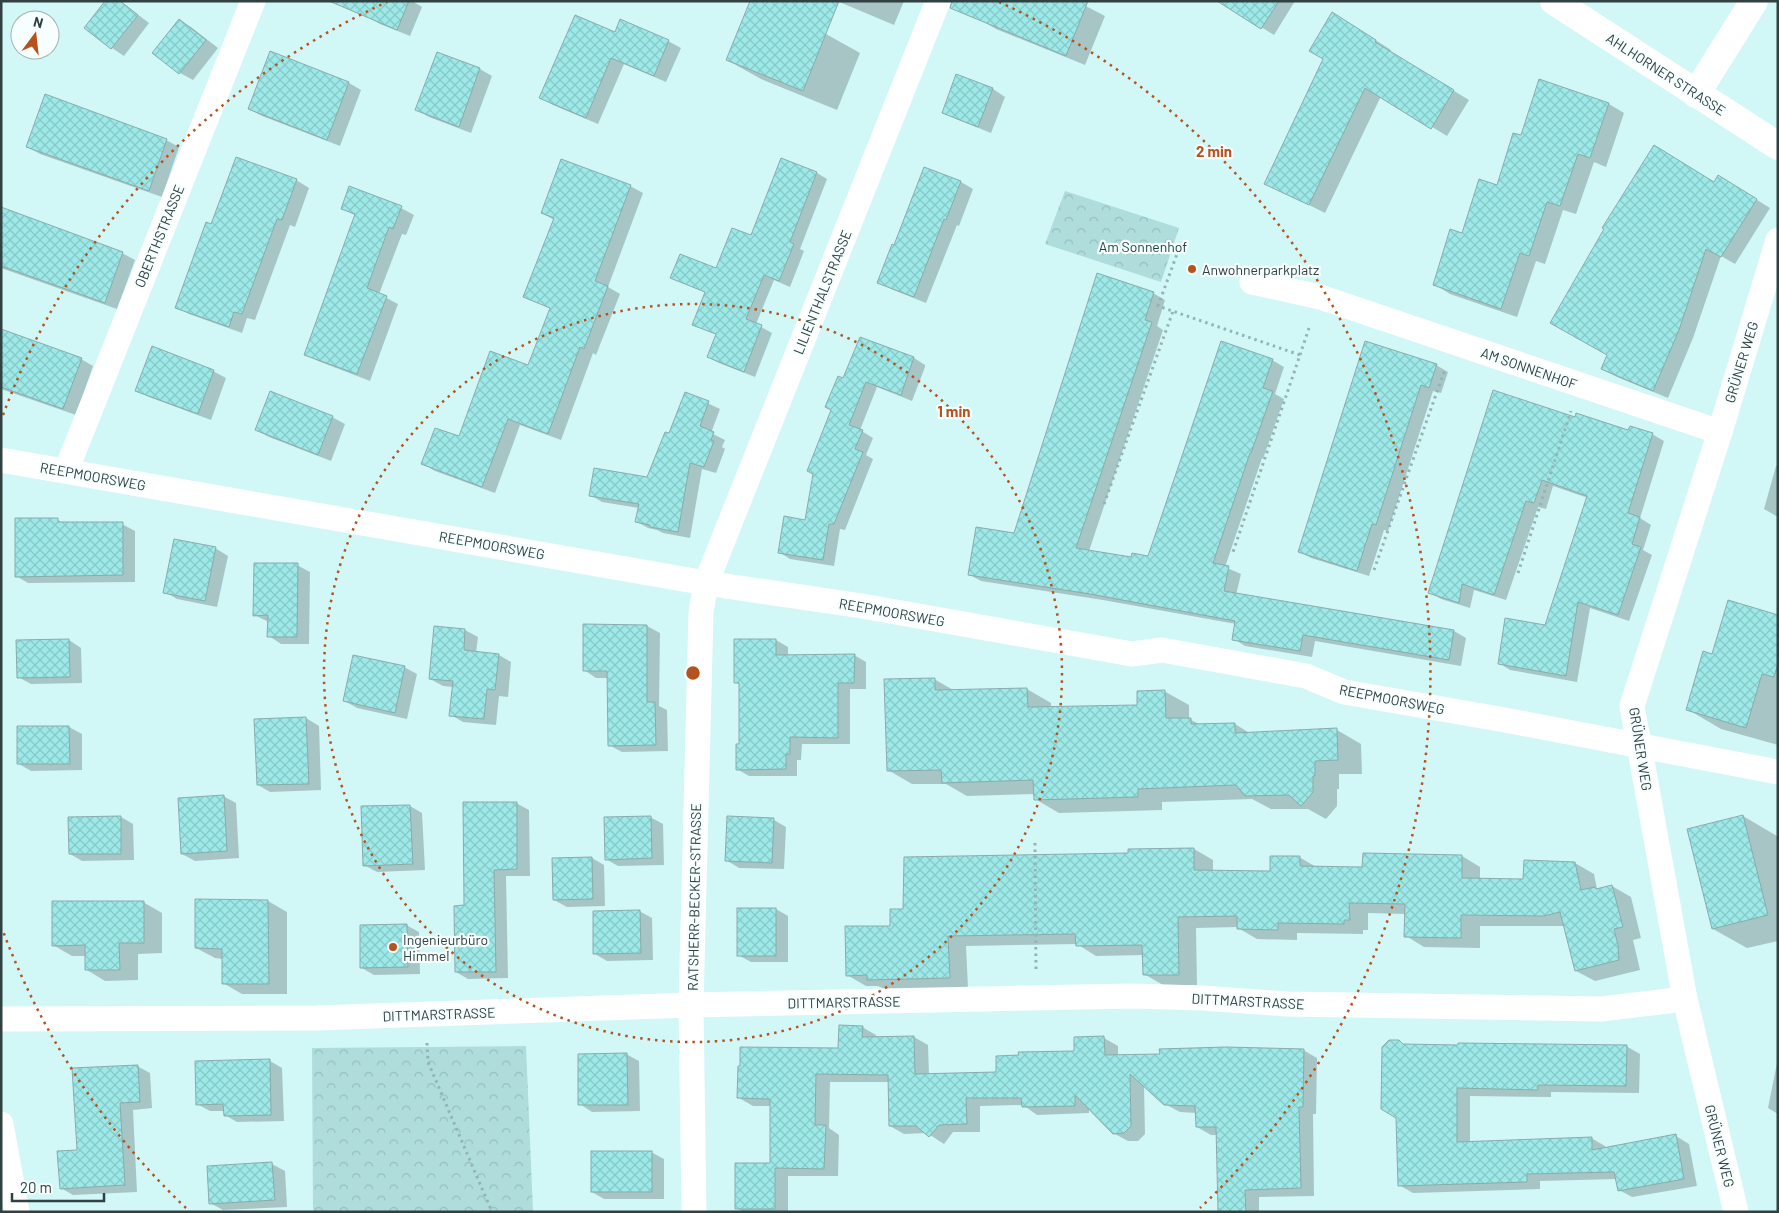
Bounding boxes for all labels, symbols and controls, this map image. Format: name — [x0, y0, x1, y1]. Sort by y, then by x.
north arrow — [10, 10, 60, 60]
text: N — [32, 13, 45, 31]
street label: AHLHORNER STRASSE — [1603, 29, 1729, 119]
text: 2 min — [1196, 142, 1232, 160]
street label: OBERTHSTRASSE — [131, 182, 187, 290]
street label: LILIENTHALSTRASSE — [789, 227, 855, 357]
park label: Am Sonnenhof — [1099, 238, 1187, 255]
place label: Anwohnerparkplatz — [1202, 261, 1319, 278]
marker: Anwohnerparkplatz — [1186, 263, 1198, 275]
street label: GRÜNER WEG — [1721, 319, 1761, 405]
street label: AM SONNENHOF — [1479, 344, 1579, 392]
text: 1 min — [938, 402, 970, 420]
street label: REEPMOORSWEG — [39, 458, 147, 494]
street label: REEPMOORSWEG — [438, 527, 546, 563]
street label: REEPMOORSWEG — [838, 594, 946, 630]
centre of rings — [684, 664, 702, 682]
street label: REEPMOORSWEG — [1338, 680, 1446, 718]
street label: GRÜNER WEG — [1626, 706, 1656, 792]
street label: RATSHERR-BECKER-STRASSE — [684, 803, 704, 991]
place label: Ingenieurbüro Himmel — [403, 931, 488, 964]
marker: Ingenieurbüro Himmel — [387, 941, 399, 953]
street label: DITTMARSTRASSE — [1191, 990, 1305, 1012]
street label: DITTMARSTRASSE — [787, 993, 901, 1011]
street label: DITTMARSTRASSE — [382, 1004, 496, 1024]
street label: GRÜNER WEG — [1702, 1103, 1738, 1189]
scale bar — [12, 1170, 105, 1202]
text: 20 m — [20, 1178, 52, 1196]

